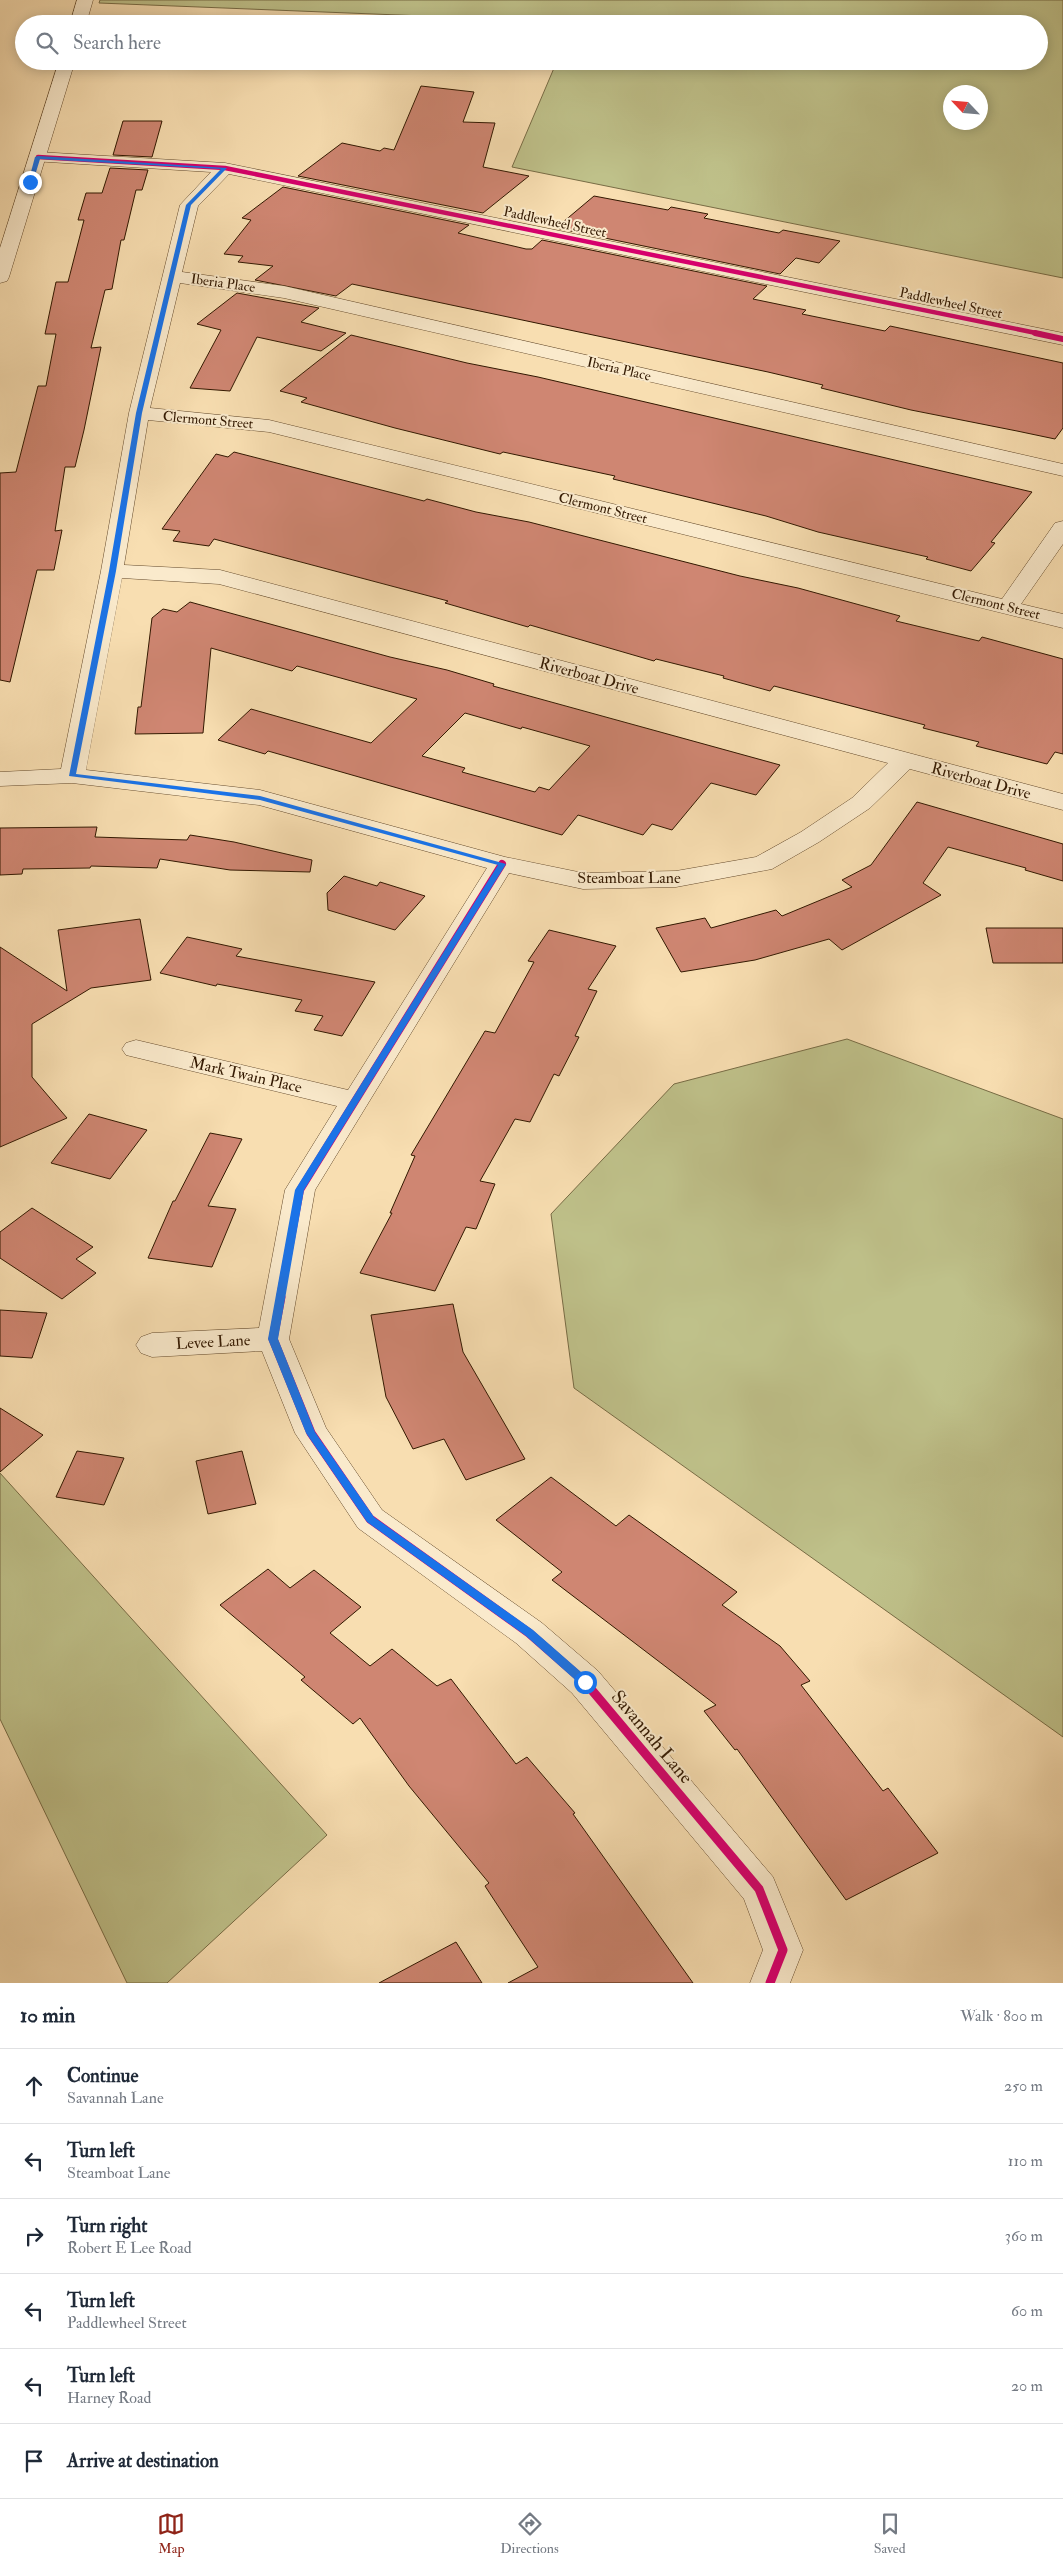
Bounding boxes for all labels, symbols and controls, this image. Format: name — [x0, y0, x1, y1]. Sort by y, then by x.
search box — [15, 15, 1048, 70]
icon: search — [33, 29, 61, 57]
text: Search here — [73, 31, 161, 55]
north arrow — [943, 85, 988, 130]
route end — [19, 171, 42, 194]
street label: Paddlewheel Street — [502, 203, 608, 241]
street label: Iberia Place — [190, 270, 257, 296]
street label: Paddlewheel Street — [898, 284, 1004, 322]
street label: Iberia Place — [585, 353, 653, 385]
street label: Clermont Street — [162, 408, 254, 432]
street label: Clermont Street — [557, 489, 650, 527]
street label: Clermont Street — [950, 585, 1043, 623]
street label: Riverboat Drive — [537, 653, 641, 699]
street label: Riverboat Drive — [929, 758, 1033, 804]
street label: Steamboat Lane — [577, 868, 681, 888]
street label: Mark Twain Place — [188, 1052, 304, 1098]
street label: Levee Lane — [175, 1330, 251, 1354]
route start — [574, 1671, 597, 1694]
street label: Savannah Lane — [606, 1685, 698, 1789]
text: 10 min — [20, 2002, 75, 2029]
text: Walk · 800 m — [960, 2006, 1043, 2026]
text: Continue — [67, 2064, 138, 2088]
icon: ahead — [20, 2072, 48, 2100]
text: 250 m — [1004, 2076, 1043, 2096]
text: Savannah Lane — [67, 2088, 164, 2108]
text: Turn left — [67, 2139, 135, 2163]
icon: left — [20, 2147, 48, 2175]
text: 110 m — [1008, 2151, 1043, 2171]
text: Steamboat Lane — [67, 2163, 170, 2183]
text: Turn right — [67, 2214, 147, 2238]
icon: right — [20, 2222, 48, 2250]
text: 360 m — [1005, 2226, 1043, 2246]
text: Robert E Lee Road — [67, 2238, 192, 2258]
text: Turn left — [67, 2289, 135, 2313]
icon: left — [20, 2297, 48, 2325]
text: 60 m — [1011, 2301, 1043, 2321]
text: Paddlewheel Street — [67, 2313, 187, 2333]
text: Turn left — [67, 2364, 135, 2388]
icon: left — [20, 2372, 48, 2400]
text: 20 m — [1011, 2376, 1043, 2396]
text: Harney Road — [67, 2388, 151, 2408]
icon: arrive — [20, 2447, 48, 2475]
text: Arrive at destination — [67, 2449, 219, 2473]
tab: Map — [157, 2510, 185, 2557]
tab: Directions — [500, 2510, 559, 2557]
tab: Saved — [874, 2510, 906, 2557]

